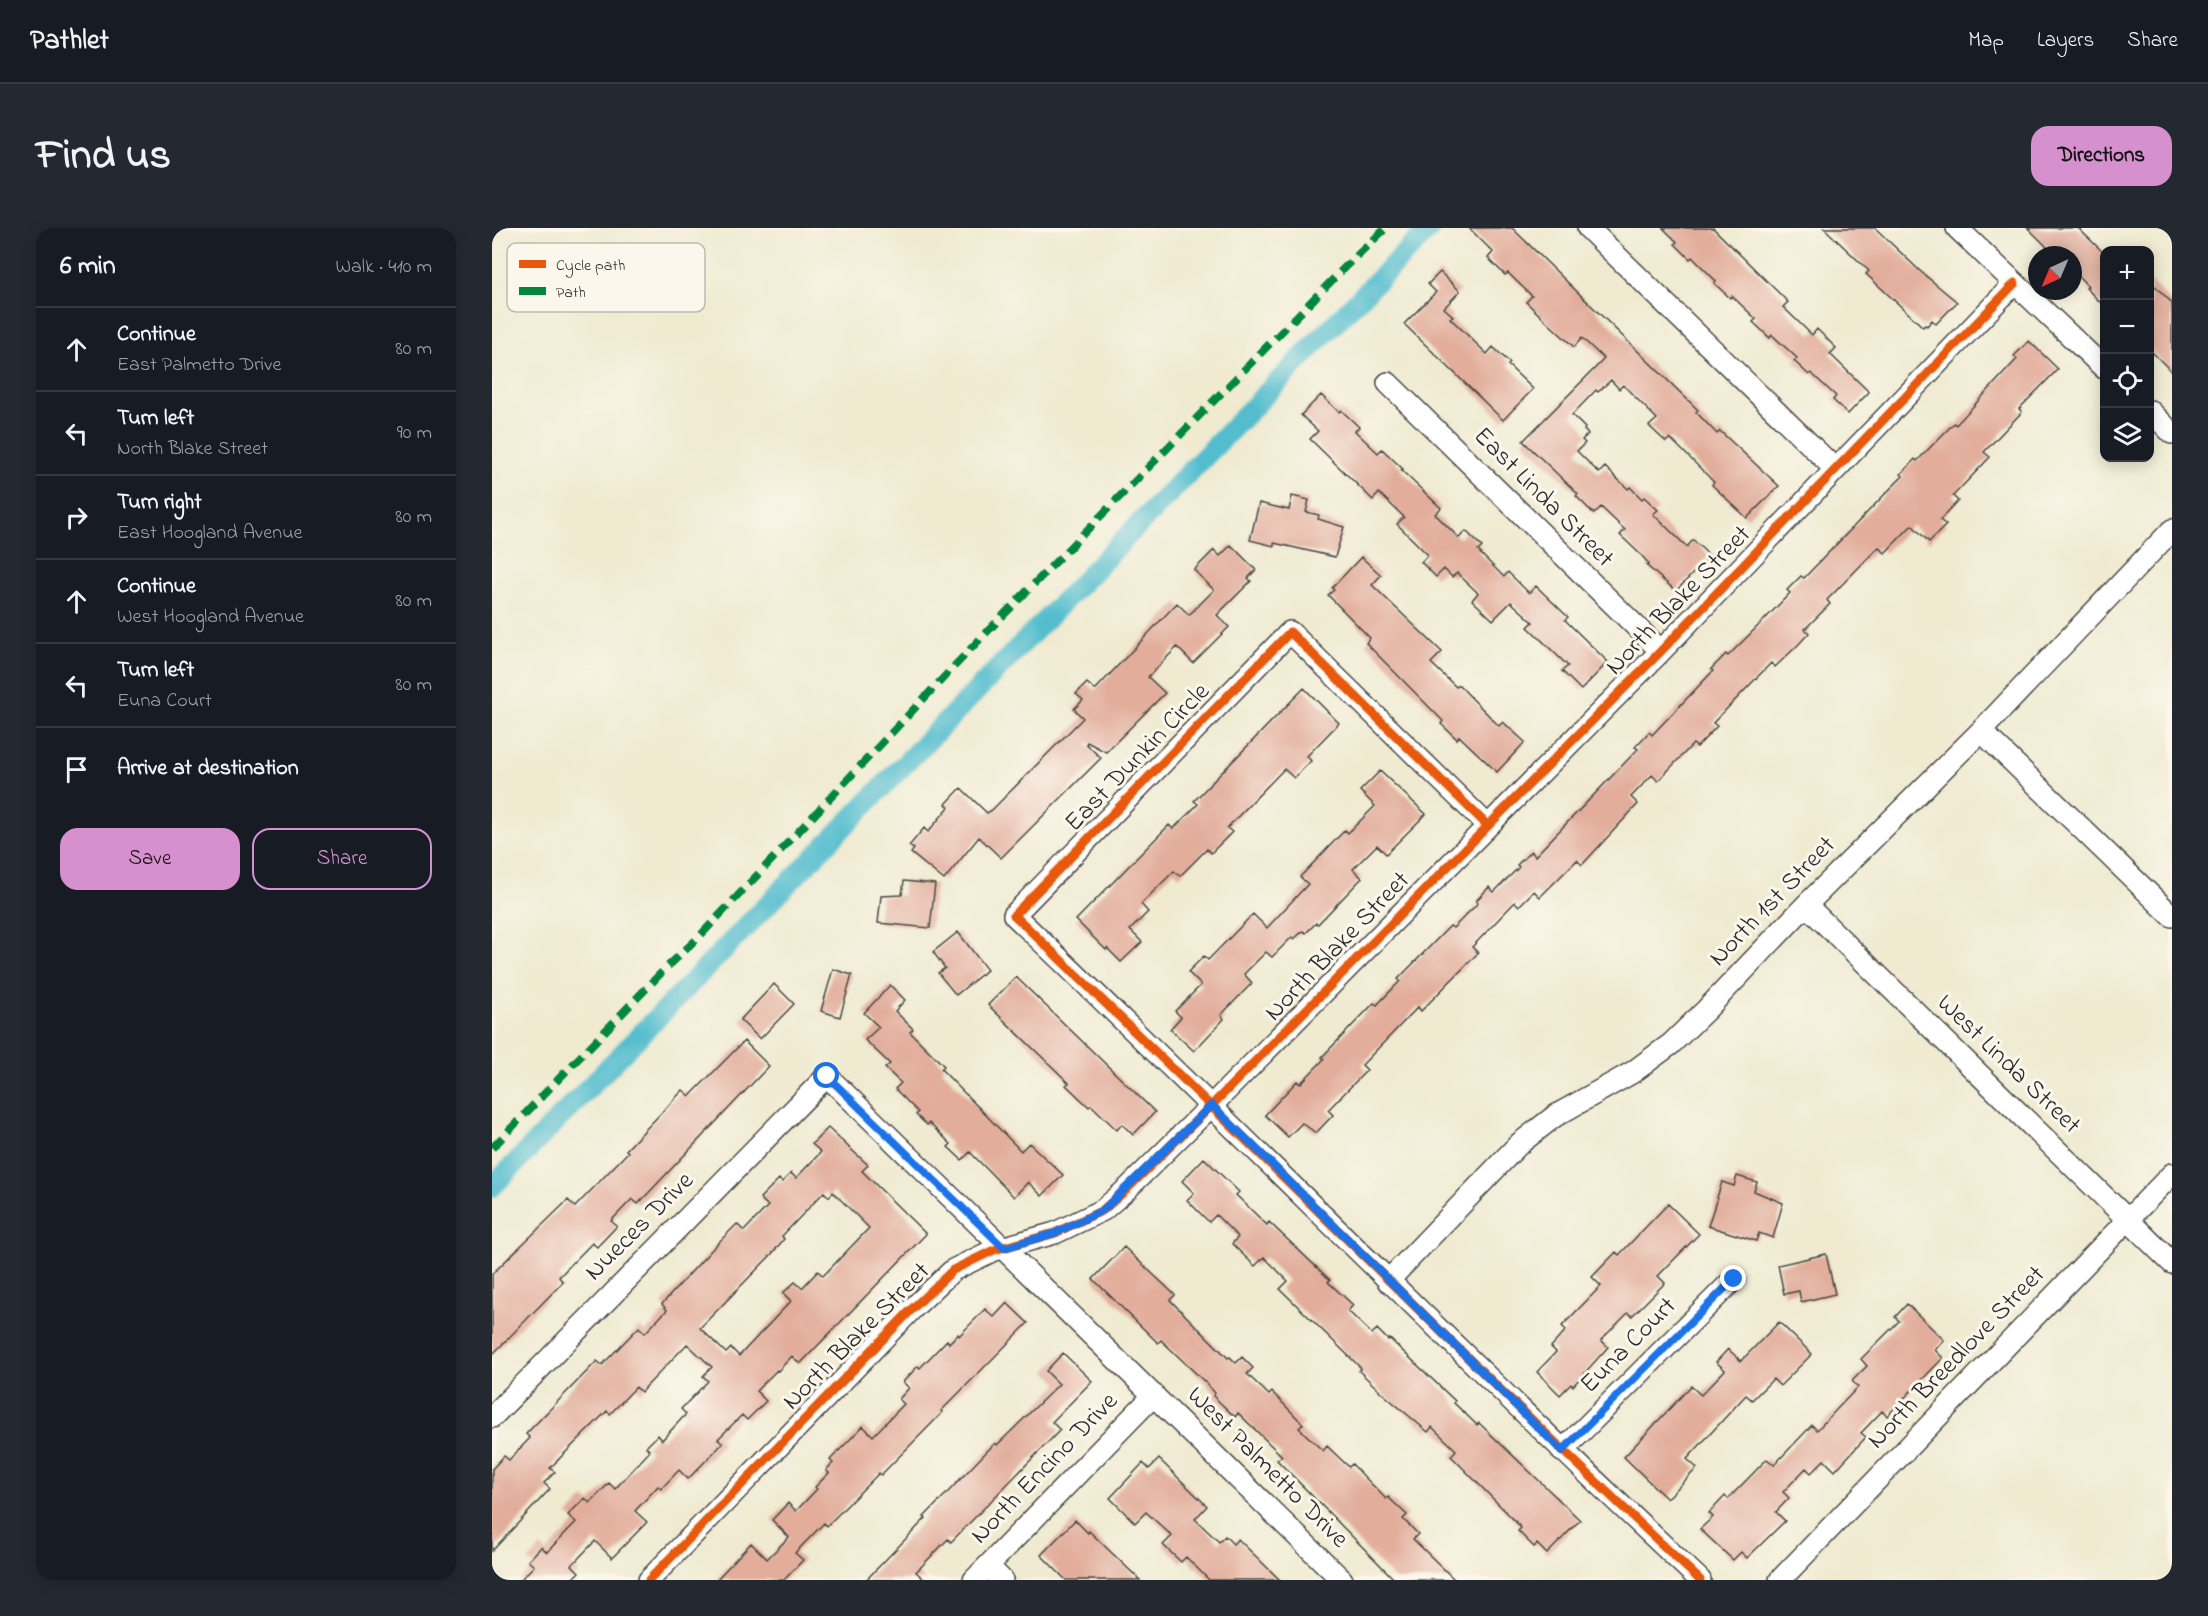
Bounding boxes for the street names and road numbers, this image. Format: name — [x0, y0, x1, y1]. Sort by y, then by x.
street label: East Linda Street — [1464, 419, 1622, 577]
street label: North Blake Street — [1597, 517, 1761, 685]
street label: East Dunkin Circle — [1057, 674, 1220, 841]
street label: North 1st Street — [1701, 828, 1846, 976]
street label: North Blake Street — [1256, 863, 1420, 1031]
street label: West Linda Street — [1927, 986, 2089, 1144]
street label: Nueces Drive — [577, 1163, 704, 1290]
street label: North Blake Street — [774, 1254, 940, 1420]
street label: North Breedlove Street — [1859, 1257, 2055, 1458]
street label: Euna Court — [1572, 1289, 1686, 1403]
street label: West Palmetto Drive — [1177, 1378, 1357, 1558]
street label: North Encino Drive — [962, 1384, 1128, 1554]

